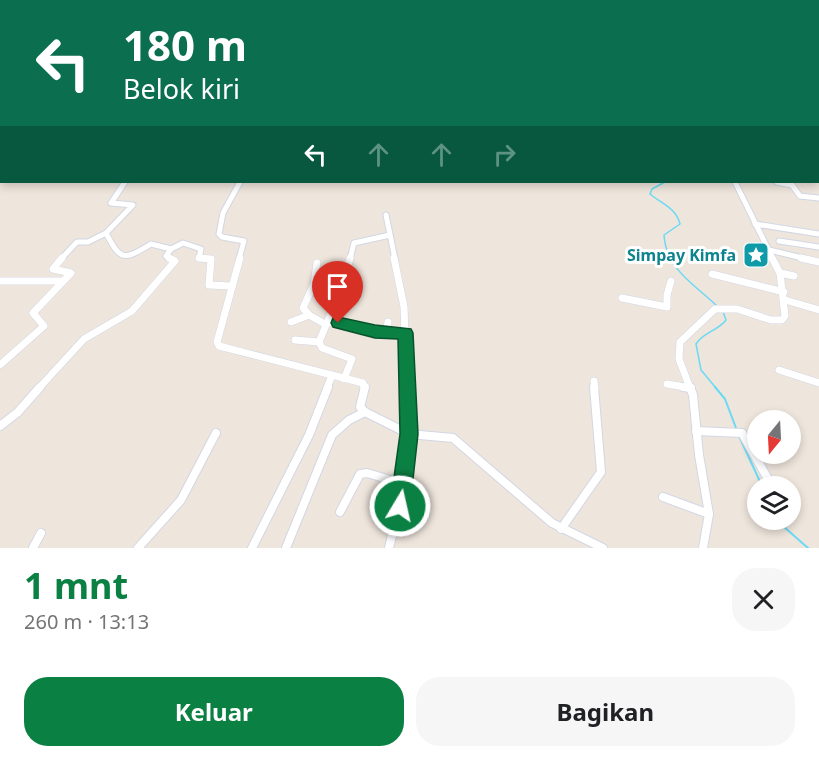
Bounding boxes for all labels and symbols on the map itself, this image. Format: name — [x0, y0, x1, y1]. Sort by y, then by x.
place icon: Simpay Kimfa — [741, 240, 771, 270]
place label: Simpay Kimfa — [627, 244, 736, 266]
pin — [312, 261, 363, 323]
north arrow — [747, 410, 801, 464]
position arrow — [368, 474, 432, 538]

